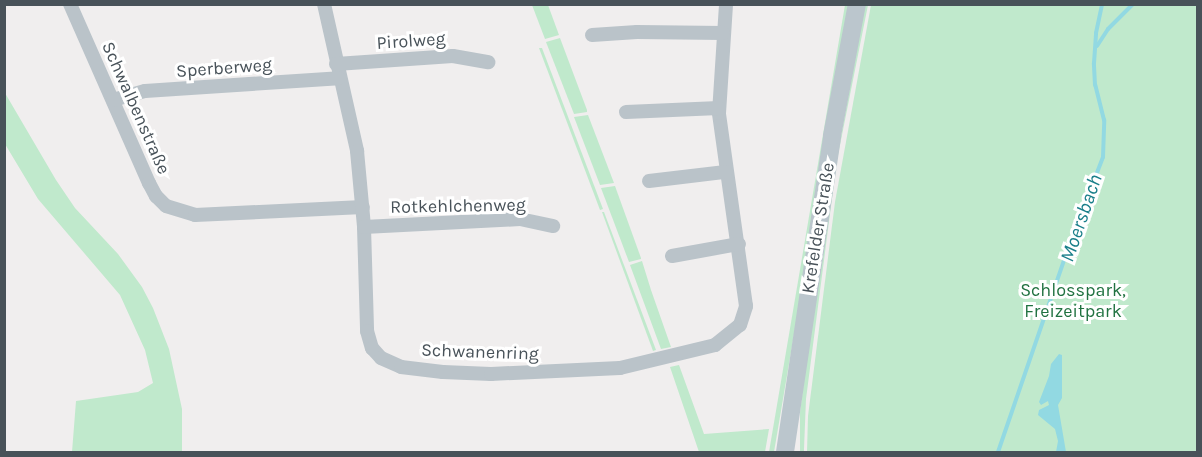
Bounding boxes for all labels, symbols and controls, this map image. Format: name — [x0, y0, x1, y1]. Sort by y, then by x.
street label: Pirolweg — [376, 28, 446, 54]
street label: Schwalbenstraße — [97, 38, 175, 178]
street label: Sperberweg — [175, 54, 273, 82]
street label: Krefelder Straße — [797, 161, 839, 295]
water label: Moersbach — [1055, 171, 1107, 265]
street label: Rotkehlchenweg — [390, 194, 526, 218]
park label: Schlosspark, Freizeitpark — [1020, 280, 1126, 322]
street label: Schwanenring — [421, 339, 539, 365]

